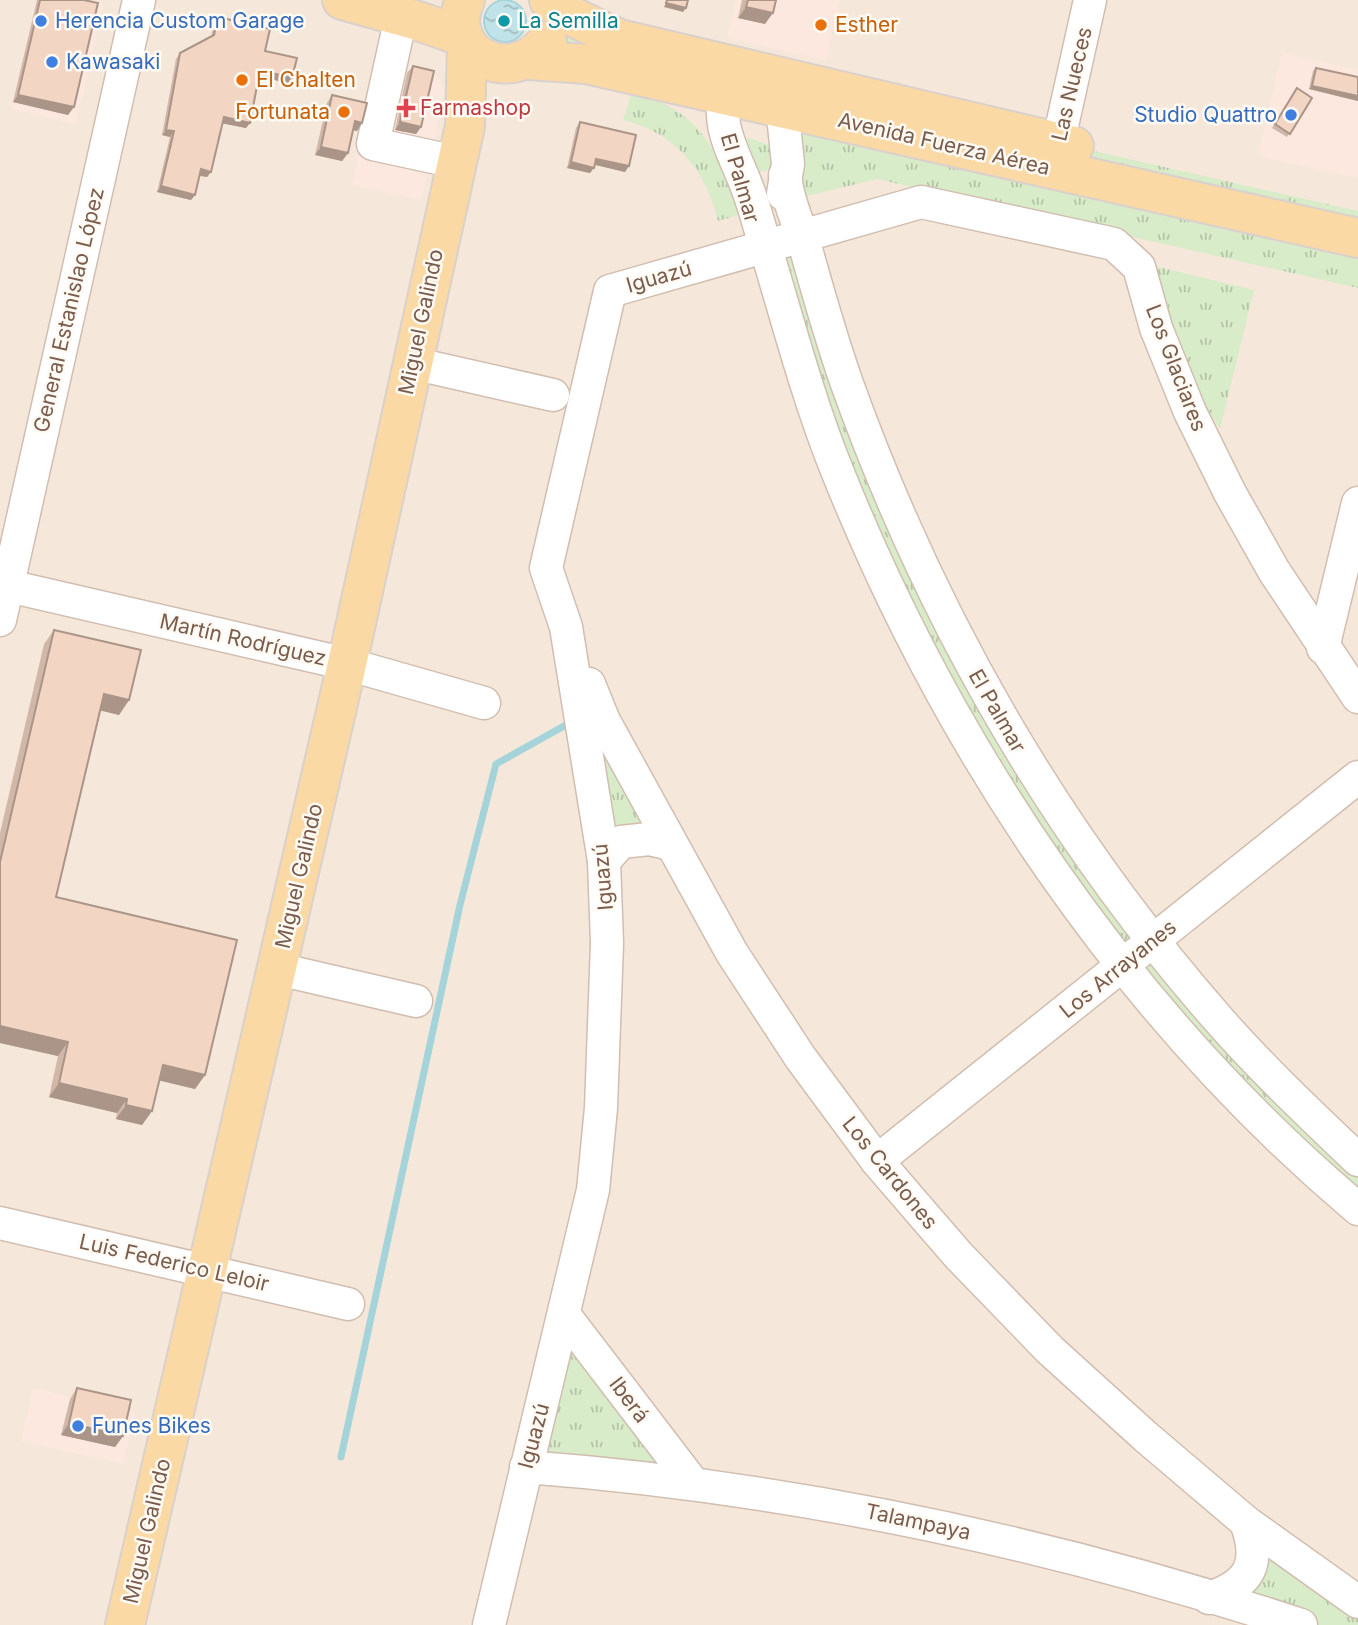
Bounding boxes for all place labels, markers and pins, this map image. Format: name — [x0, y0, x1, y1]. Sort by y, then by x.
place label: Herencia Custom Garage — [55, 8, 305, 33]
place label: La Semilla — [518, 8, 619, 33]
place label: Esther — [835, 12, 898, 37]
marker: Herencia Custom Garage — [33, 13, 49, 29]
marker: La Semilla — [496, 13, 512, 29]
marker: Esther — [813, 17, 829, 33]
place label: Kawasaki — [66, 49, 160, 74]
marker: Kawasaki — [44, 54, 60, 70]
place label: El Chalten — [256, 67, 356, 92]
marker: El Chalten — [234, 72, 250, 88]
place label: Farmashop — [420, 95, 531, 120]
place label: Fortunata — [235, 99, 330, 124]
marker: Farmashop — [398, 100, 414, 116]
place label: Studio Quattro — [1134, 102, 1277, 127]
marker: Fortunata — [336, 104, 352, 120]
marker: Studio Quattro — [1283, 107, 1299, 123]
place label: Funes Bikes — [92, 1413, 211, 1438]
marker: Funes Bikes — [70, 1418, 86, 1434]

